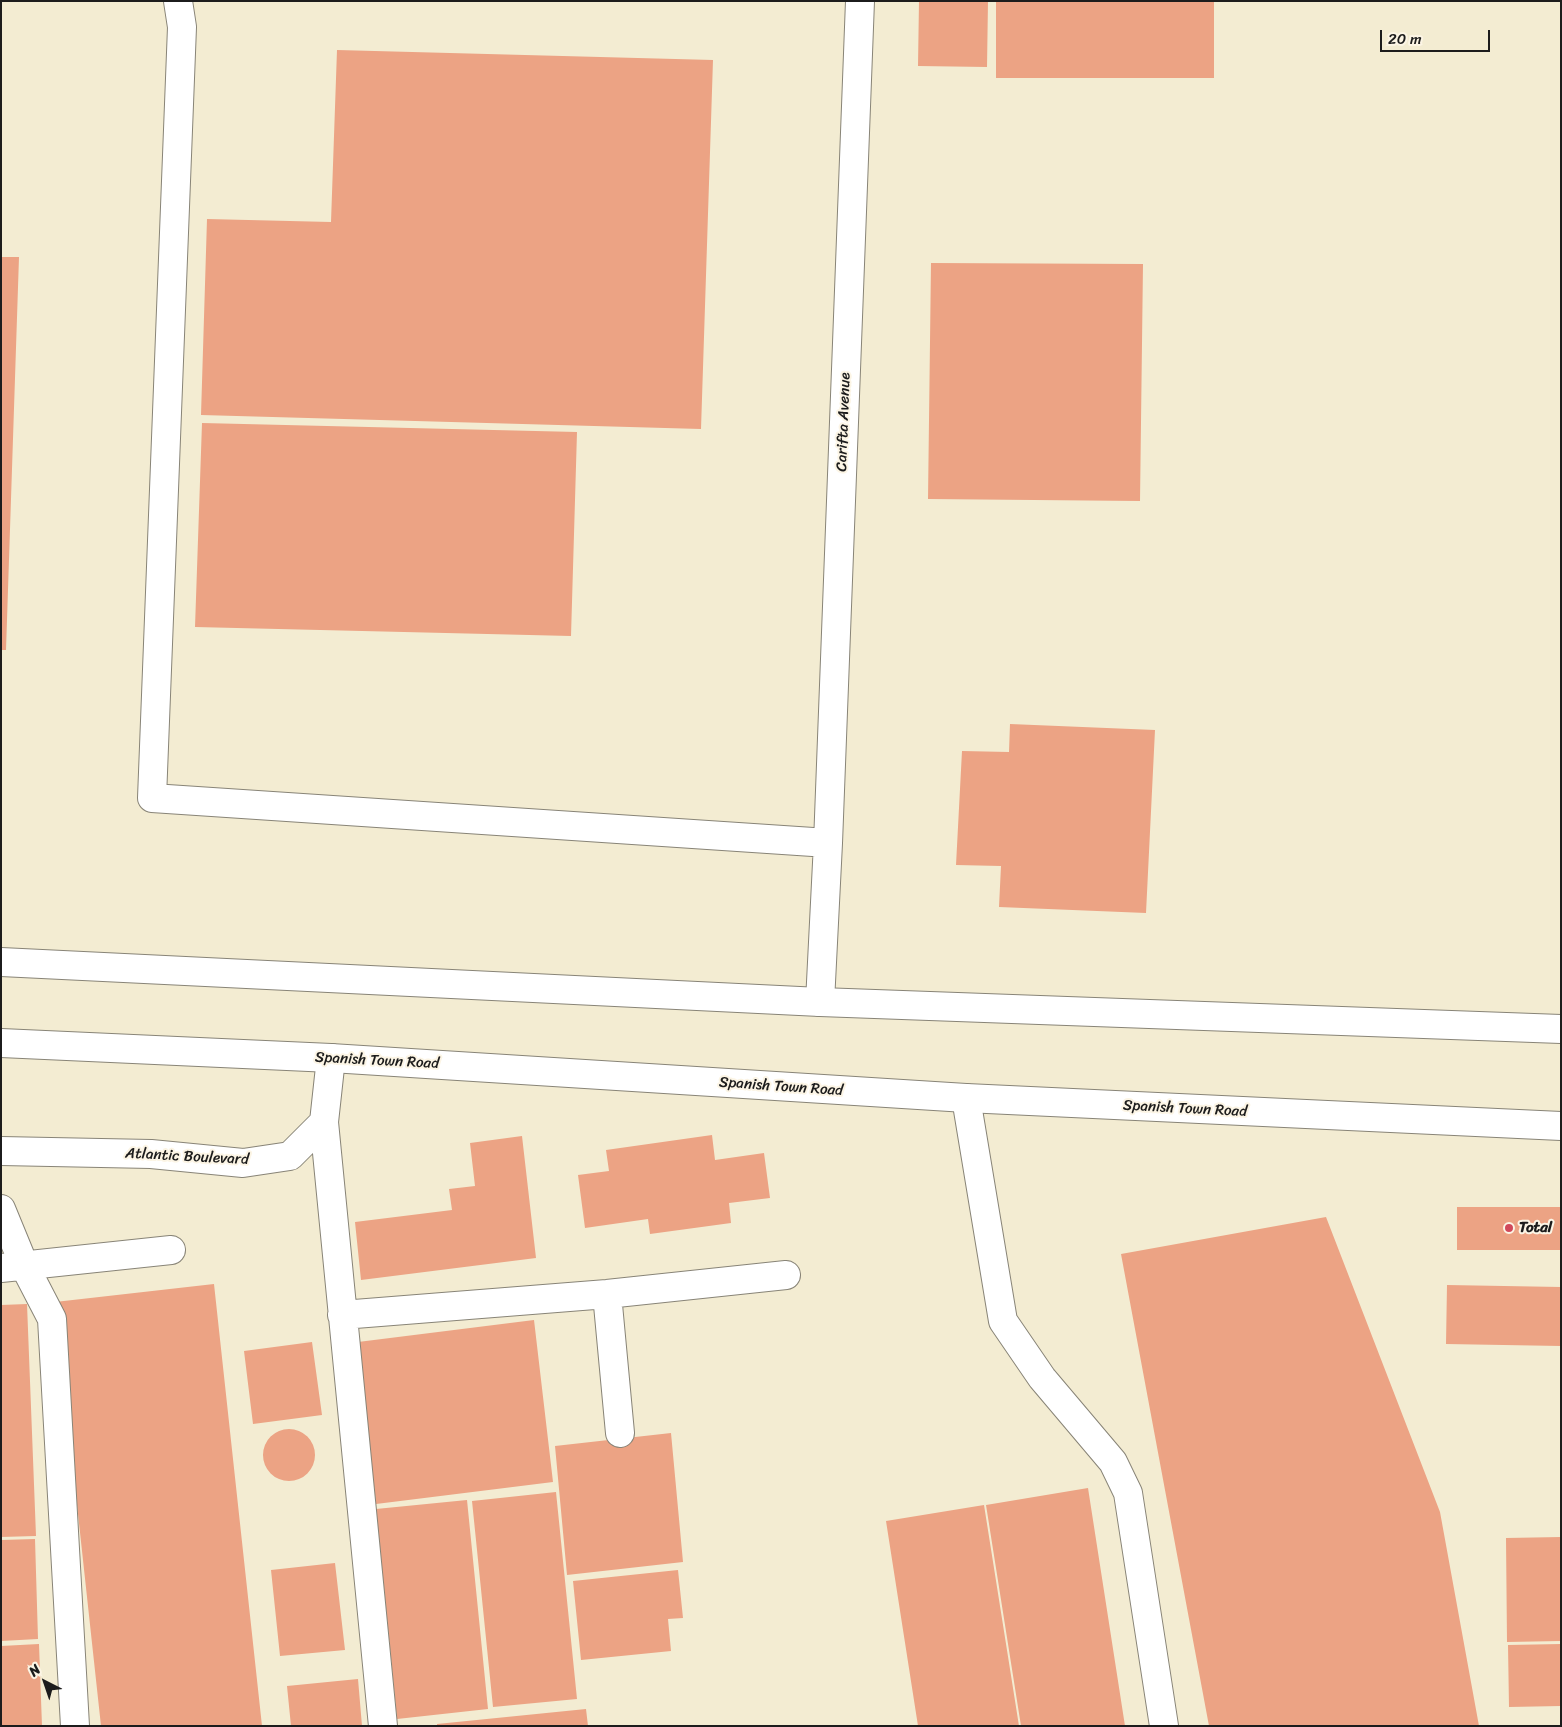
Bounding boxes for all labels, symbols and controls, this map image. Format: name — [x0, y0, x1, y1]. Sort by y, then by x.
scale bar — [1382, 20, 1492, 52]
text: 20 m — [1388, 26, 1422, 52]
street label: Carifta Avenue — [833, 372, 855, 472]
street label: Spanish Town Road — [315, 1049, 439, 1073]
street label: Spanish Town Road — [718, 1074, 844, 1100]
street label: Spanish Town Road — [1123, 1097, 1247, 1121]
street label: Atlantic Boulevard — [125, 1145, 249, 1169]
place label: Total — [1519, 1219, 1552, 1237]
marker: Total — [1503, 1222, 1515, 1234]
north arrow — [20, 1657, 70, 1707]
text: N — [23, 1658, 47, 1683]

